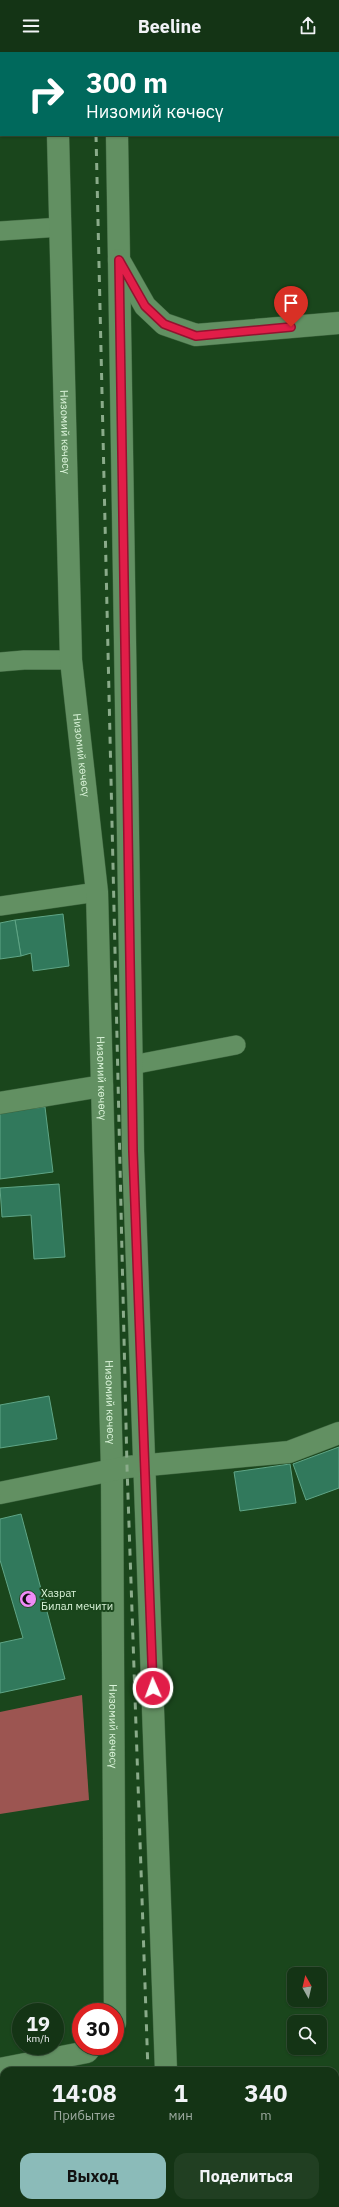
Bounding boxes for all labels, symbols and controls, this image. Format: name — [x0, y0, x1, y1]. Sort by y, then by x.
icon: menu — [20, 15, 42, 37]
text: Beeline — [138, 15, 201, 38]
icon: share — [297, 15, 319, 37]
text: 300 m — [86, 64, 168, 101]
icon: right — [20, 68, 72, 120]
text: Низомий көчөсү — [86, 100, 224, 123]
pin — [274, 286, 308, 327]
icon: arrive — [280, 292, 302, 314]
street label: Низомий көчөсү — [57, 390, 73, 475]
street label: Низомий көчөсү — [70, 713, 93, 798]
street label: Низомий көчөсү — [94, 1036, 110, 1121]
street label: Низомий көчөсү — [102, 1360, 118, 1445]
place label: Хазрат Билал мечити — [41, 1586, 113, 1613]
mosque icon: Хазрат Билал мечити — [18, 1589, 38, 1609]
position arrow — [132, 1667, 174, 1709]
street label: Низомий көчөсү — [106, 1684, 121, 1769]
north arrow — [287, 1967, 327, 2007]
map controls — [287, 1967, 327, 2055]
speed limit sign: 30 — [72, 2003, 124, 2055]
text: 19 — [26, 2010, 50, 2037]
button: search — [287, 2015, 327, 2055]
text: km/h — [26, 2032, 50, 2045]
text: 14:08 — [51, 2077, 117, 2109]
text: 1 — [173, 2077, 188, 2109]
text: 340 — [244, 2077, 287, 2109]
text: Прибытие — [53, 2107, 115, 2124]
text: мин — [168, 2107, 193, 2124]
text: m — [260, 2107, 272, 2124]
button: Выход — [20, 2153, 166, 2199]
button: Поделиться — [174, 2153, 319, 2199]

